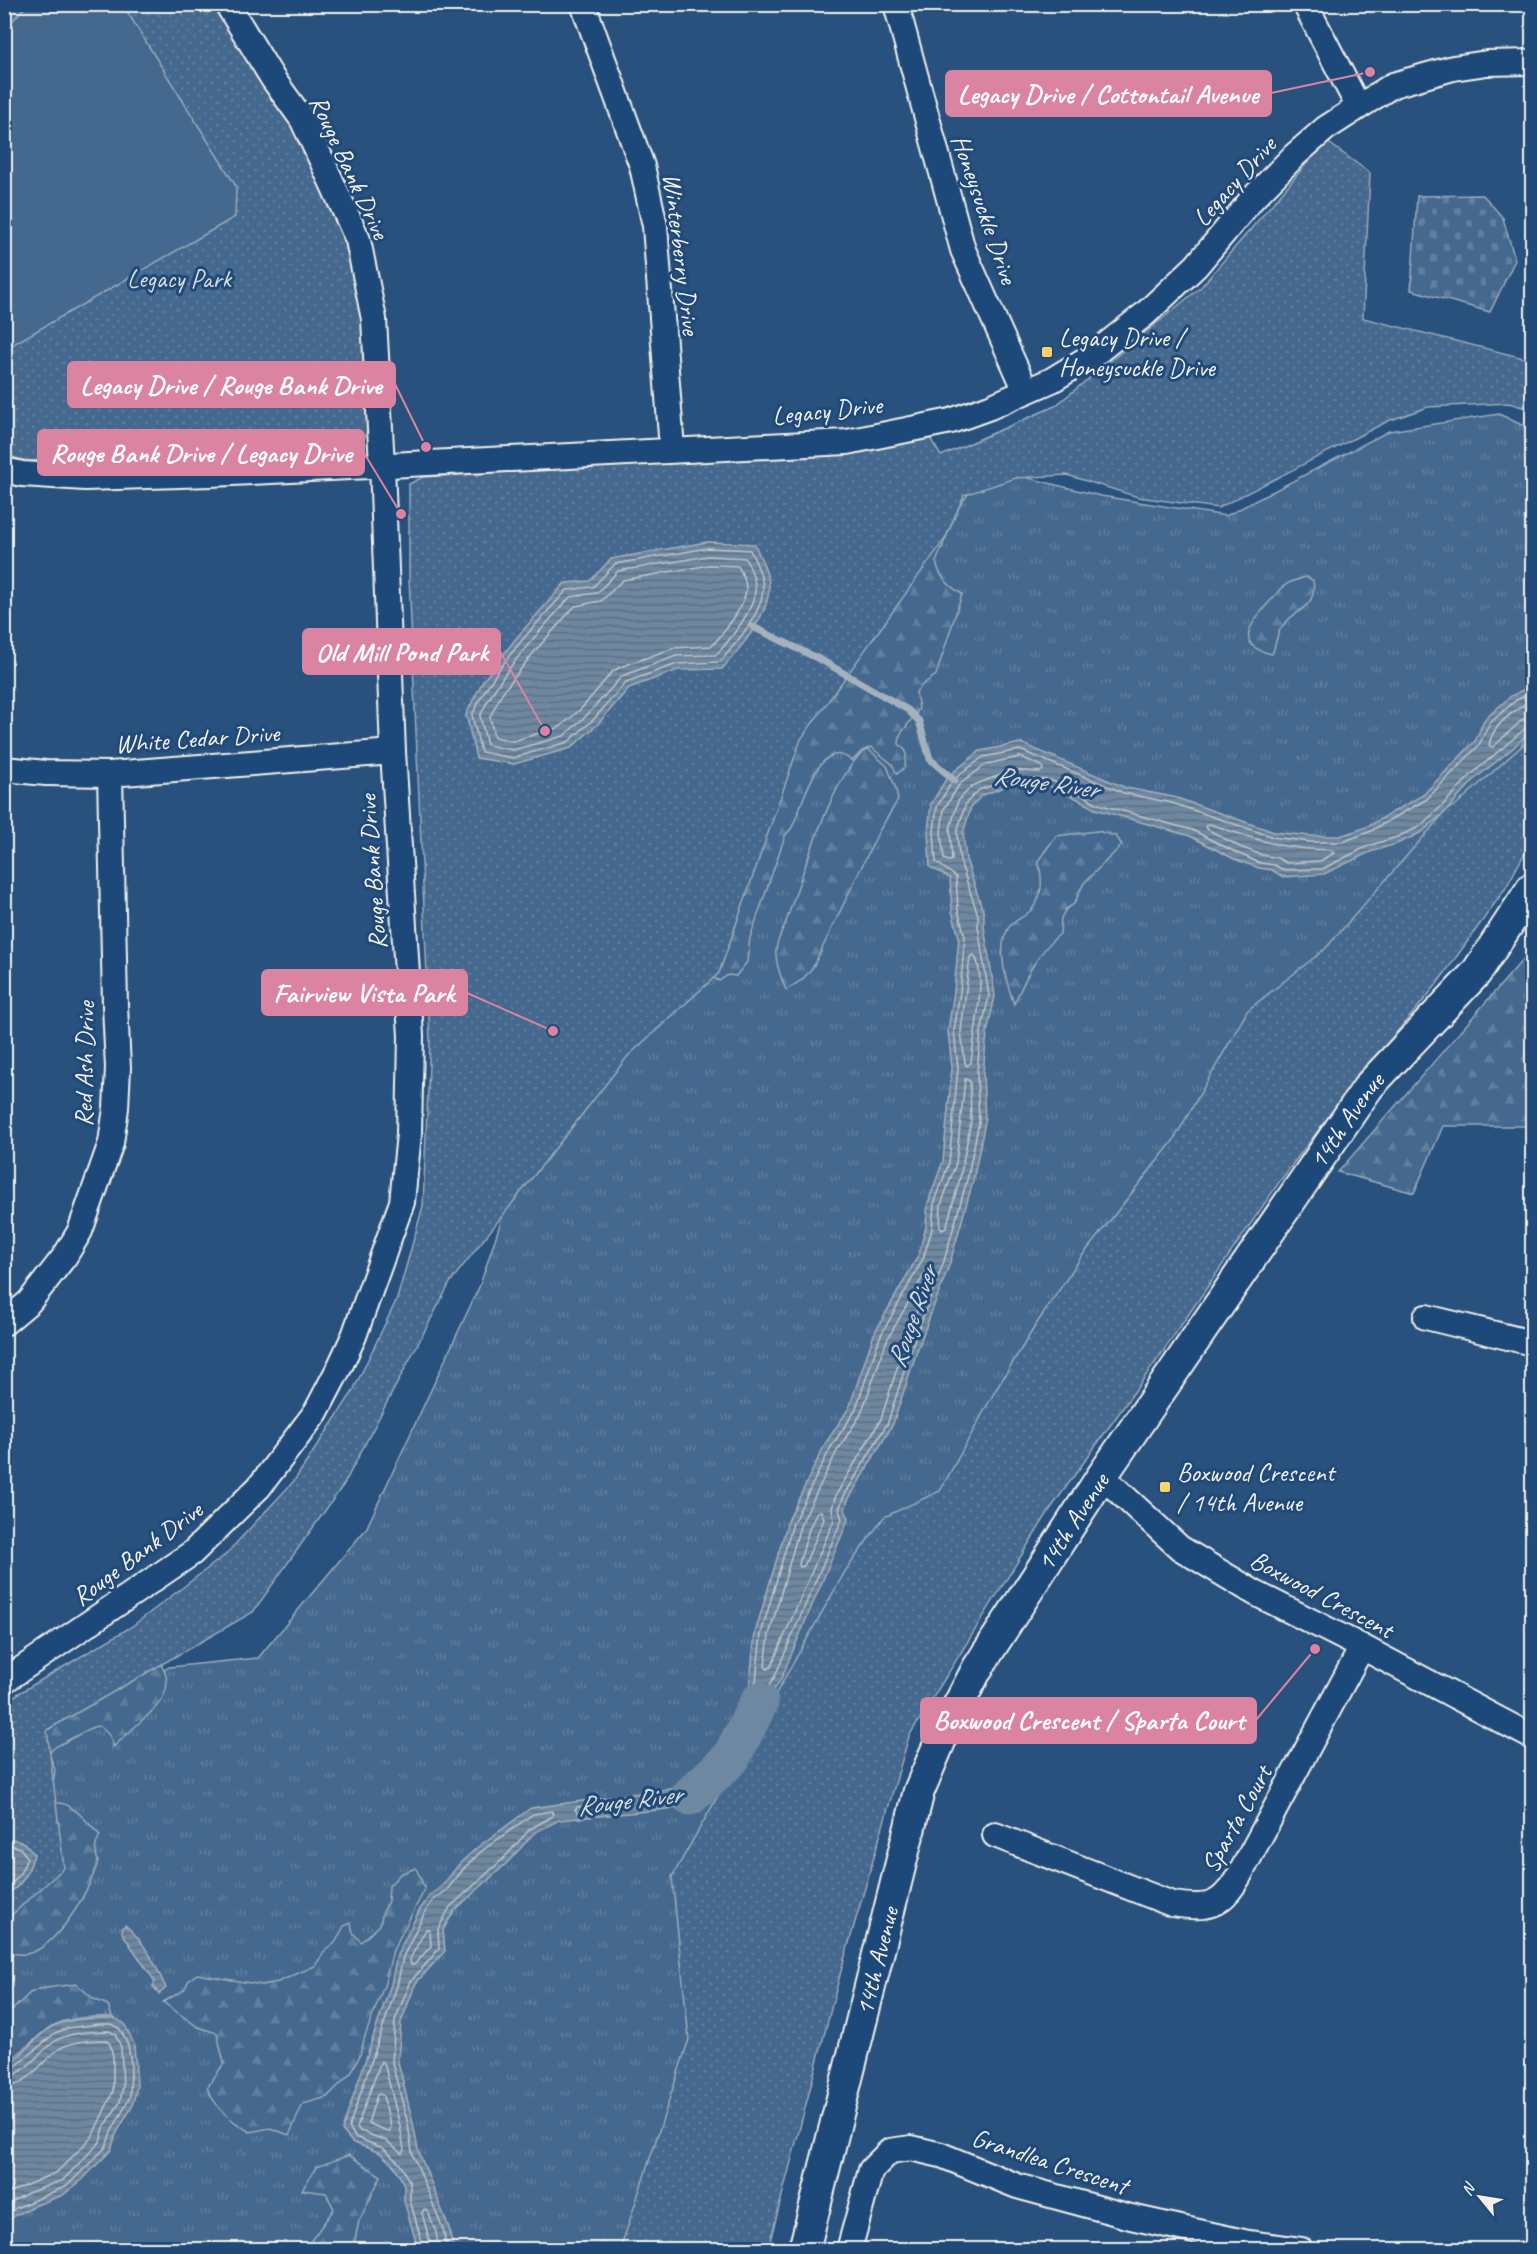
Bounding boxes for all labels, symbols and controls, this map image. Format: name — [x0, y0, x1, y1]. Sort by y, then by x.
callout: Legacy Drive / Cottontail Avenue — [946, 71, 1271, 116]
text: Legacy Drive / Cottontail Avenue — [958, 77, 1261, 111]
street label: Rouge Bank Drive — [302, 90, 398, 246]
street label: Legacy Drive — [1185, 128, 1285, 233]
street label: Honeysuckle Drive — [944, 130, 1026, 290]
street label: Winterberry Drive — [655, 171, 708, 338]
park label: Legacy Park — [127, 262, 233, 295]
place label: Legacy Drive / Honeysuckle Drive — [1059, 321, 1216, 384]
marker: Legacy Drive / Honeysuckle Drive — [1040, 345, 1054, 359]
callout: Legacy Drive / Rouge Bank Drive — [68, 362, 395, 407]
text: Legacy Drive / Rouge Bank Drive — [80, 368, 384, 402]
street label: Legacy Drive — [771, 388, 886, 433]
callout: Rouge Bank Drive / Legacy Drive — [38, 430, 364, 475]
text: Rouge Bank Drive / Legacy Drive — [50, 436, 355, 470]
callout: Old Mill Pond Park — [303, 629, 500, 674]
text: Old Mill Pond Park — [316, 635, 491, 669]
street label: White Cedar Drive — [114, 716, 282, 761]
water label: Rouge River — [992, 758, 1104, 807]
street label: Rouge Bank Drive — [351, 792, 394, 950]
callout: Fairview Vista Park — [262, 970, 467, 1015]
text: Fairview Vista Park — [274, 976, 457, 1010]
street label: Red Ash Drive — [67, 999, 102, 1127]
street label: 14th Avenue — [1302, 1064, 1392, 1175]
water label: Rouge River — [879, 1258, 946, 1372]
place label: Boxwood Crescent / 14th Avenue — [1177, 1456, 1337, 1519]
street label: 14th Avenue — [1029, 1465, 1117, 1577]
marker: Boxwood Crescent / 14th Avenue — [1158, 1480, 1172, 1494]
street label: Rouge Bank Drive — [66, 1493, 210, 1613]
street label: Boxwood Crescent — [1245, 1543, 1401, 1647]
callout: Boxwood Crescent / Sparta Court — [921, 1698, 1256, 1743]
text: Boxwood Crescent / Sparta Court — [934, 1703, 1248, 1737]
street label: Sparta Court — [1194, 1758, 1281, 1879]
water label: Rouge River — [575, 1776, 687, 1823]
street label: 14th Avenue — [848, 1902, 907, 2018]
street label: Grandlea Crescent — [968, 2121, 1135, 2203]
north arrow — [1450, 2167, 1510, 2227]
text: N — [1457, 2178, 1481, 2199]

